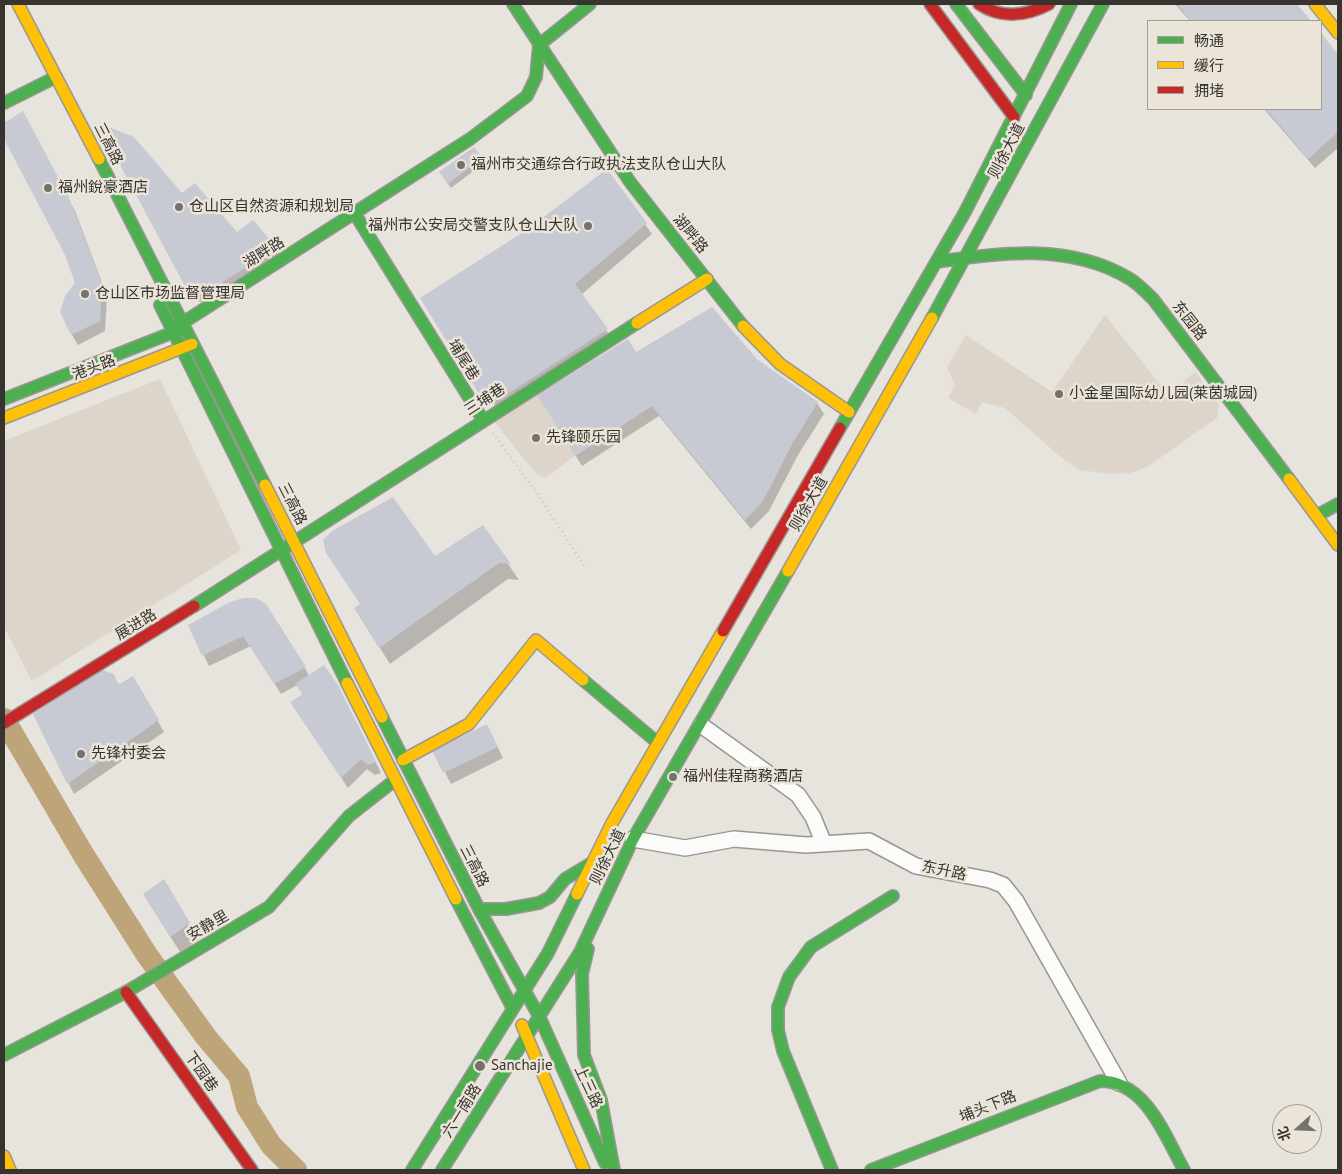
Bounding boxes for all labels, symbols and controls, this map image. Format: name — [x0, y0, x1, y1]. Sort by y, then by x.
legend — [1147, 20, 1322, 110]
text: 畅通 — [1194, 31, 1224, 50]
text: 缓行 — [1194, 56, 1224, 75]
text: 拥堵 — [1194, 81, 1224, 100]
street label: 三高路 — [90, 120, 126, 168]
street label: 则徐大道 — [985, 120, 1029, 182]
place label: 福州市交通综合行政执法支队仓山大队 — [471, 156, 726, 174]
marker: 福州市交通综合行政执法支队仓山大队 — [455, 159, 467, 171]
place label: 福州銳豪酒店 — [58, 179, 148, 197]
marker: 福州銳豪酒店 — [42, 182, 54, 194]
place label: 仓山区自然资源和规划局 — [189, 198, 354, 216]
marker: 仓山区自然资源和规划局 — [173, 201, 185, 213]
street label: 湖畔路 — [669, 211, 711, 257]
place label: 福州市公安局交警支队仓山大队 — [368, 217, 578, 235]
marker: 福州市公安局交警支队仓山大队 — [582, 220, 594, 232]
street label: 湖畔路 — [240, 233, 288, 273]
place label: 仓山区市场监督管理局 — [95, 285, 245, 303]
marker: 仓山区市场监督管理局 — [79, 288, 91, 300]
street label: 东园路 — [1168, 298, 1210, 344]
street label: 埔尾巷 — [443, 336, 483, 384]
street label: 港头路 — [70, 352, 118, 384]
street label: 三埔巷 — [461, 380, 509, 420]
place label: 小金星国际幼儿园(莱茵城园) — [1069, 385, 1257, 403]
marker: 小金星国际幼儿园(莱茵城园) — [1053, 388, 1065, 400]
place label: 先锋颐乐园 — [546, 429, 621, 447]
marker: 先锋颐乐园 — [530, 432, 542, 444]
street label: 则徐大道 — [786, 474, 832, 534]
street label: 三高路 — [274, 480, 310, 528]
street label: 展进路 — [112, 606, 160, 644]
place label: 先锋村委会 — [91, 745, 166, 763]
marker: 先锋村委会 — [75, 748, 87, 760]
place label: 福州佳程商務酒店 — [683, 768, 803, 786]
marker: 福州佳程商務酒店 — [667, 771, 679, 783]
street label: 则徐大道 — [587, 826, 629, 888]
street label: 三高路 — [456, 842, 492, 890]
street label: 东升路 — [920, 858, 968, 884]
street label: 安静里 — [184, 907, 232, 945]
street label: 下园巷 — [181, 1048, 221, 1096]
place label: Sanchajie — [491, 1057, 553, 1075]
marker: Sanchajie — [473, 1059, 487, 1073]
street label: 上三路 — [570, 1063, 606, 1111]
street label: 六一南路 — [438, 1081, 486, 1141]
street label: 埔头下路 — [957, 1087, 1019, 1127]
north arrow — [1272, 1104, 1322, 1154]
text: 北 — [1273, 1124, 1295, 1143]

